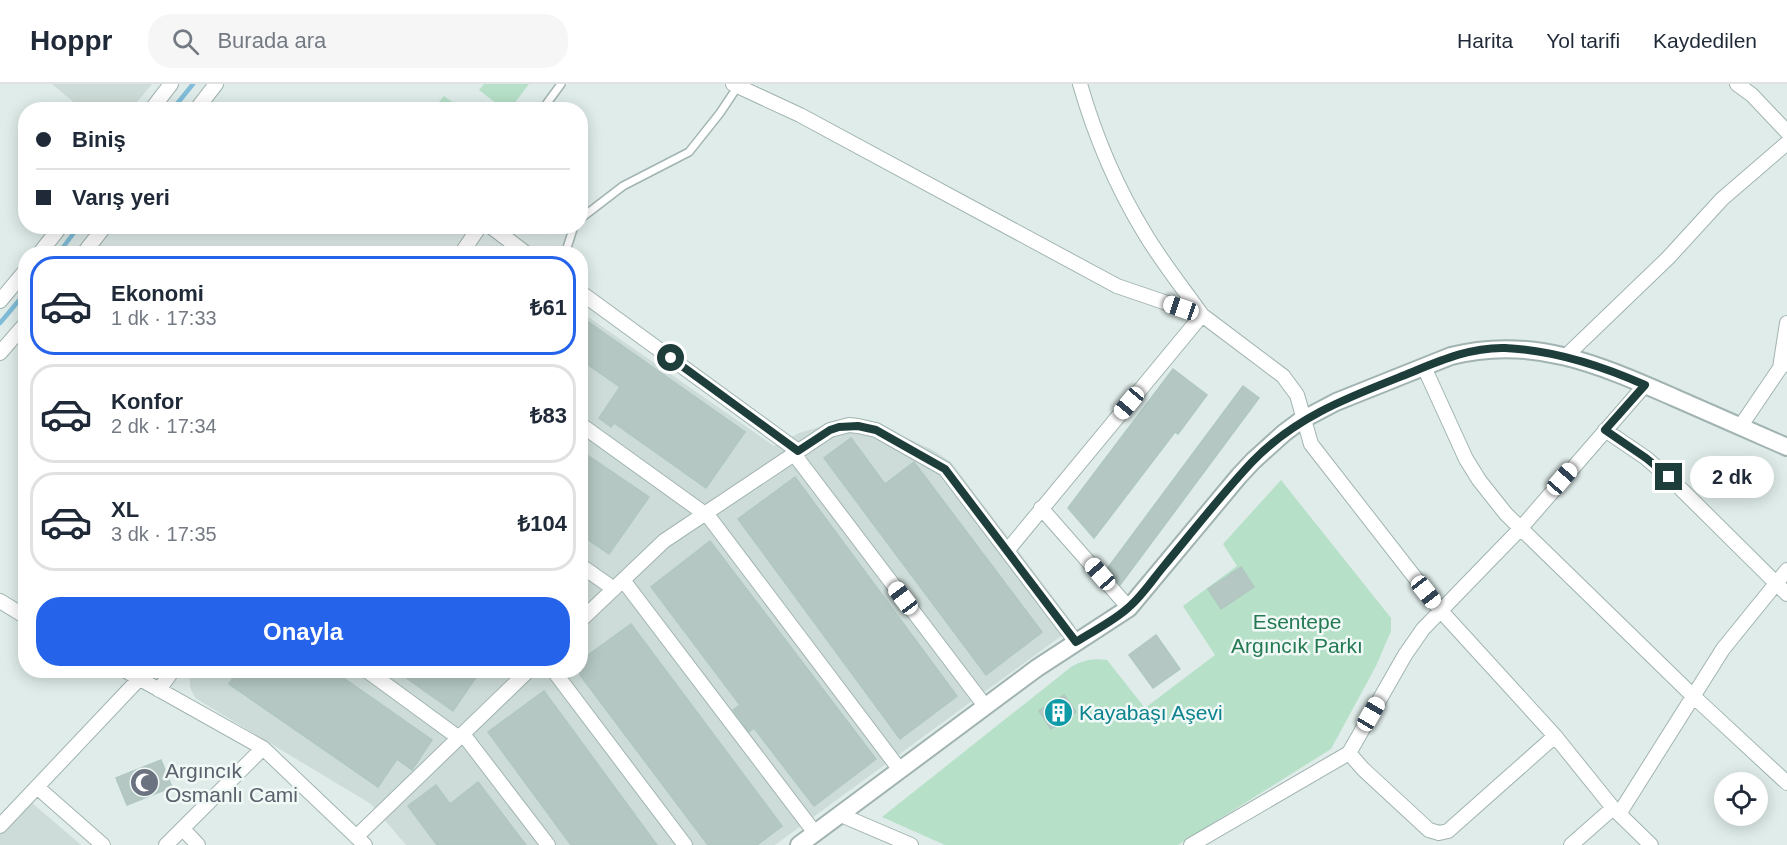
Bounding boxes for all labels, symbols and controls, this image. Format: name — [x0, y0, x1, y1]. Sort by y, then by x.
search box — [148, 14, 568, 68]
text: Hoppr — [30, 25, 112, 56]
icon: search — [169, 25, 202, 58]
text: Burada ara — [217, 28, 326, 53]
text: Harita — [1457, 29, 1513, 52]
text: Yol tarifi — [1546, 29, 1620, 52]
text: Kaydedilen — [1653, 29, 1757, 52]
text: Biniş — [72, 127, 126, 152]
text: Varış yeri — [72, 185, 170, 210]
icon: car — [39, 279, 93, 333]
text: Ekonomi — [111, 281, 204, 306]
car — [1161, 294, 1201, 322]
text: ₺61 — [530, 295, 567, 320]
text: 1 dk · 17:33 — [111, 307, 217, 329]
route start — [657, 344, 684, 371]
car — [1111, 383, 1147, 423]
icon: car — [39, 387, 93, 441]
text: Konfor — [111, 389, 183, 414]
text: ₺83 — [530, 403, 567, 428]
text: 2 dk · 17:34 — [111, 415, 217, 437]
callout: 2 dk — [1690, 456, 1774, 498]
car — [1543, 460, 1581, 498]
route end — [1655, 463, 1682, 490]
text: 2 dk — [1712, 466, 1752, 488]
icon: car — [39, 495, 93, 549]
text: XL — [111, 497, 139, 522]
text: ₺104 — [518, 511, 567, 536]
text: 3 dk · 17:35 — [111, 523, 217, 545]
car — [1081, 555, 1119, 593]
car — [1408, 572, 1444, 612]
car — [885, 578, 921, 618]
button: Onayla — [36, 597, 570, 666]
park label: Esentepe Argıncık Parkı — [1231, 610, 1363, 657]
car — [1354, 694, 1388, 734]
building icon: Kayabaşı Aşevi — [1042, 696, 1074, 728]
place label: Kayabaşı Aşevi — [1079, 701, 1223, 724]
place label: Argıncık Osmanlı Cami — [165, 759, 298, 806]
mosque icon: Argıncık Osmanlı Cami — [128, 766, 160, 798]
map controls — [1714, 772, 1768, 826]
button: locate — [1714, 772, 1768, 826]

